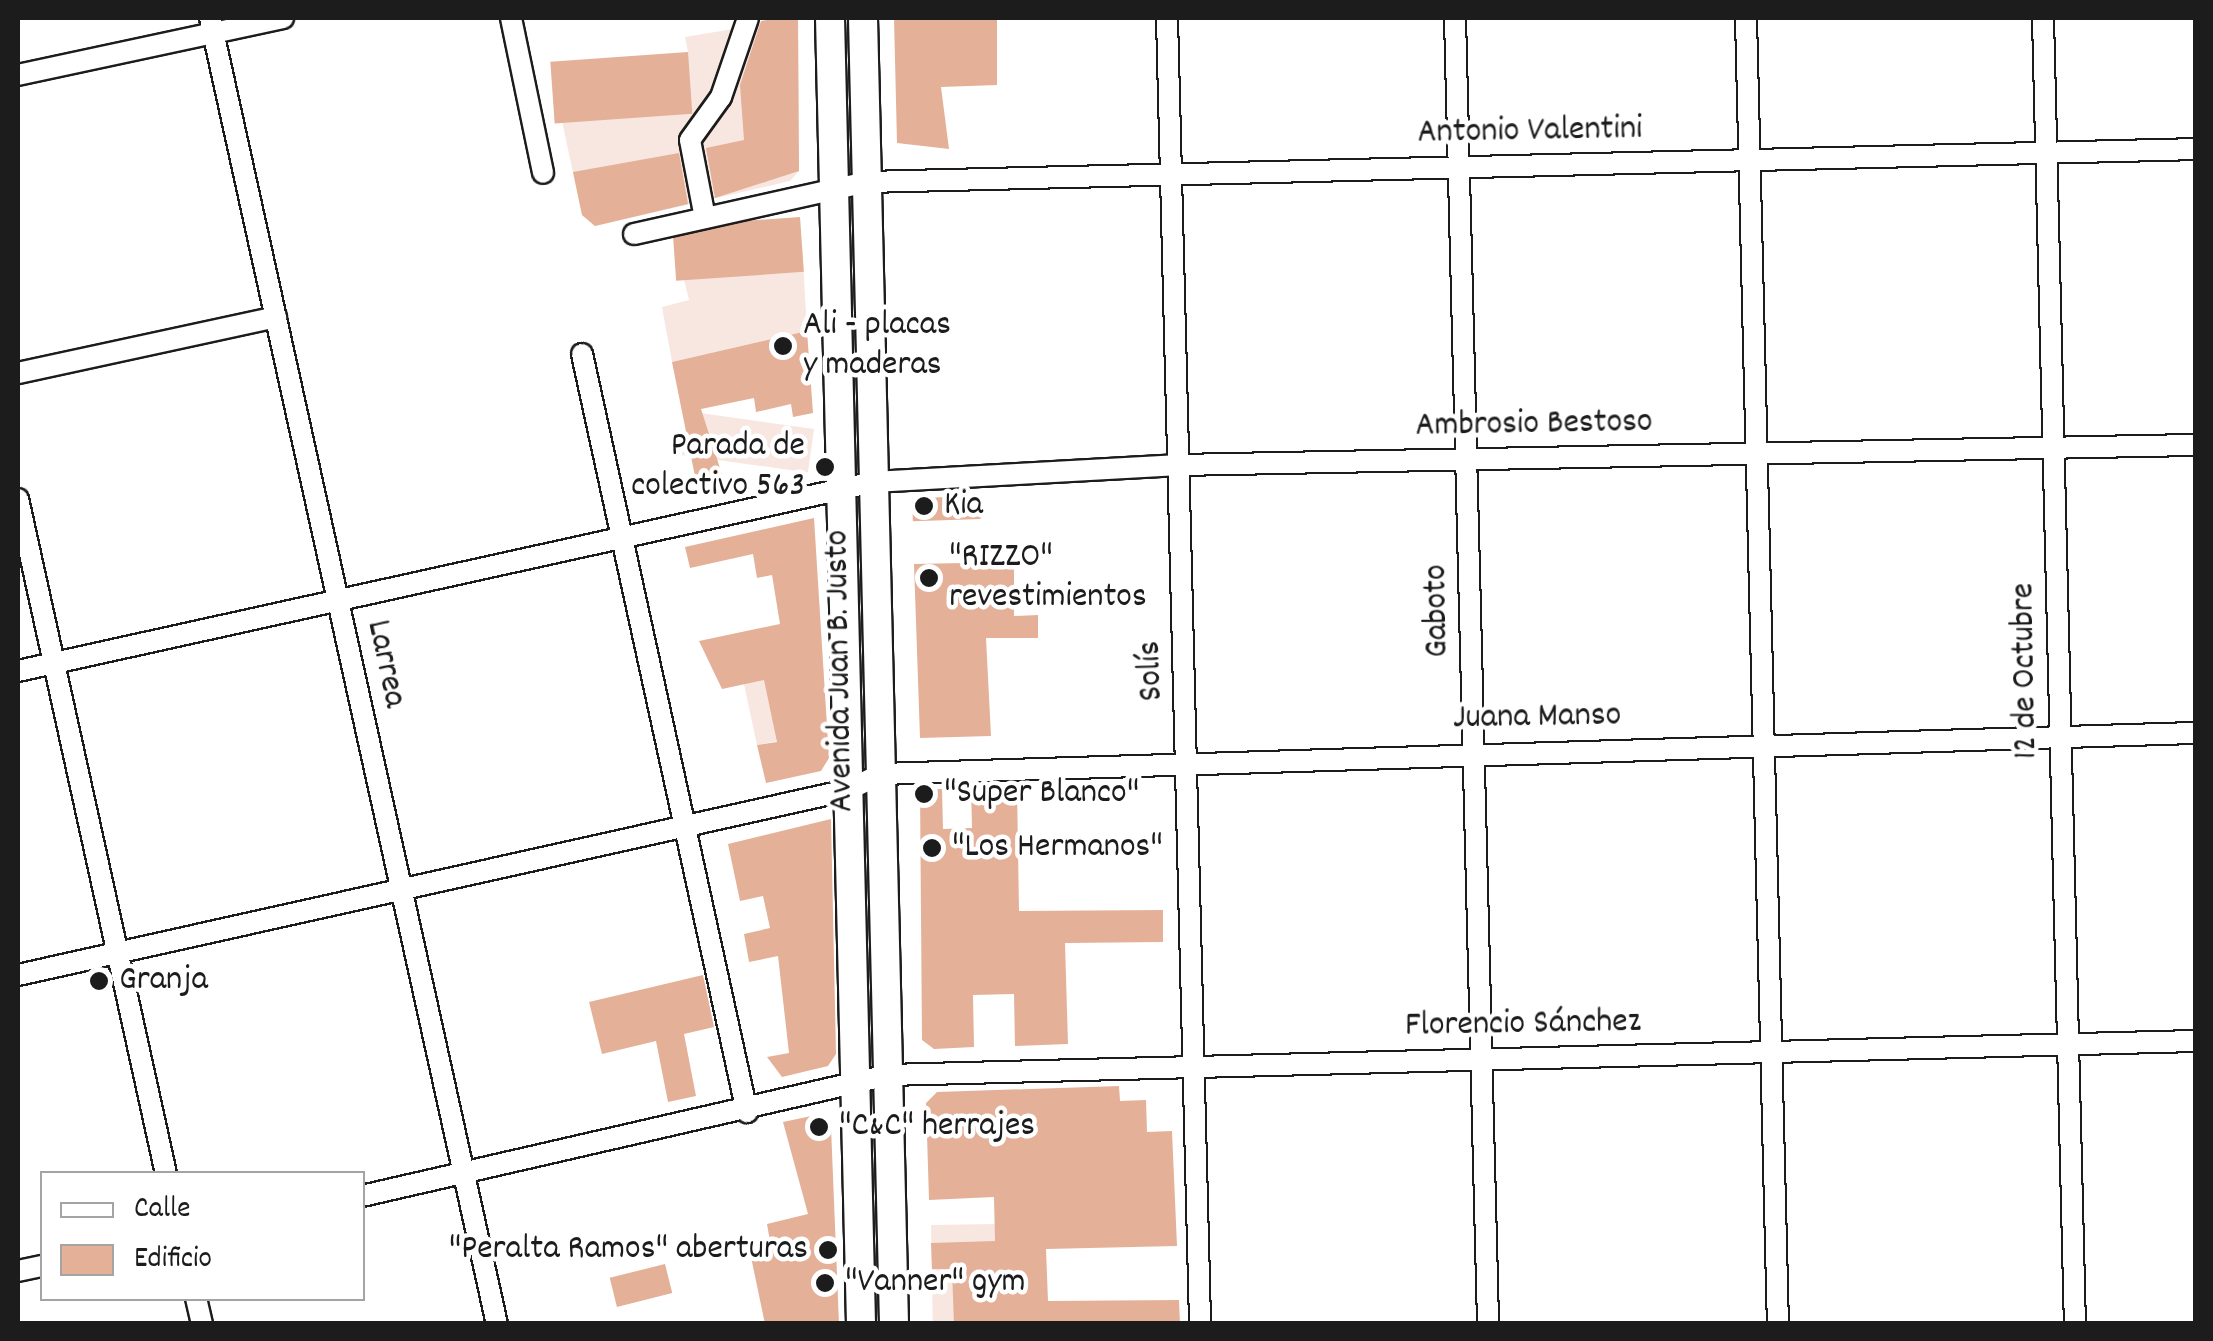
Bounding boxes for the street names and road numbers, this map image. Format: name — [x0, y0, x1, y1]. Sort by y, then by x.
street label: Antonio Valentini — [1417, 109, 1643, 155]
street label: Ambrosio Bestoso — [1415, 402, 1653, 448]
street label: Avenida Juan B. Justo — [818, 529, 864, 813]
street label: Gaboto — [1416, 564, 1460, 658]
street label: 12 de Octubre — [2003, 582, 2049, 760]
street label: Larrea — [355, 616, 415, 712]
street label: Solís — [1130, 640, 1174, 702]
street label: Juana Manso — [1453, 696, 1621, 740]
street label: Florencio Sánchez — [1405, 1002, 1641, 1048]

